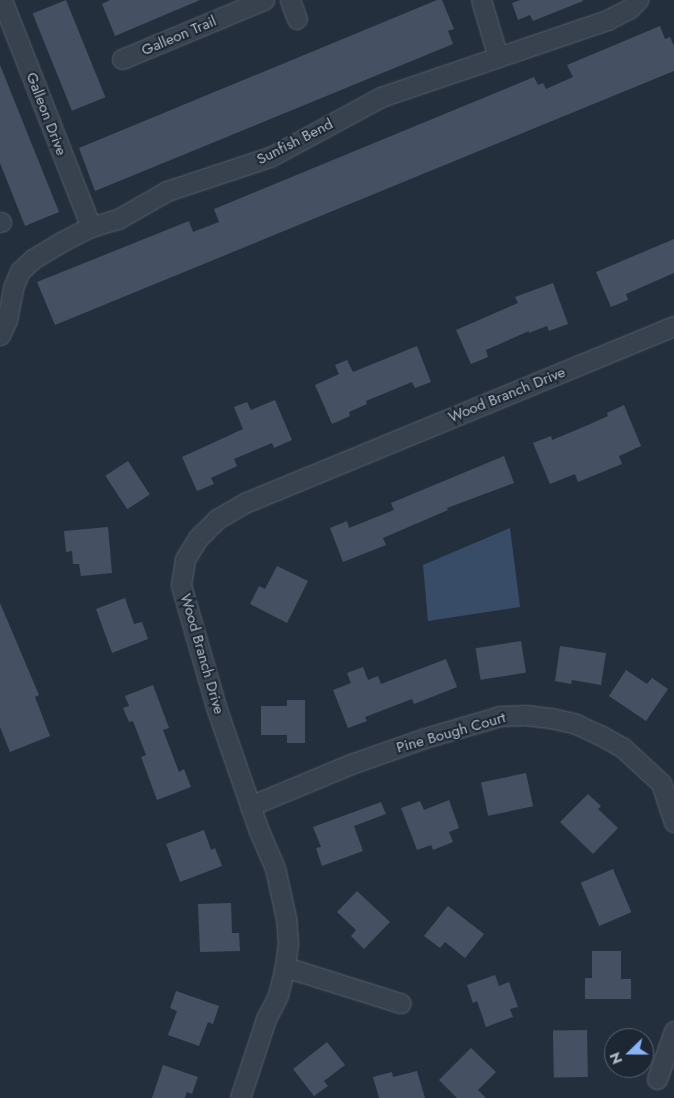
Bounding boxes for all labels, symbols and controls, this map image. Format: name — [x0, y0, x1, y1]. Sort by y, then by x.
street label: Galleon Trail — [139, 12, 219, 60]
street label: Galleon Drive — [22, 70, 70, 158]
street label: Sunfish Bend — [254, 115, 336, 169]
street label: Wood Branch Drive — [446, 363, 568, 427]
street label: Wood Branch Drive — [176, 592, 228, 716]
street label: Pine Bough Court — [394, 709, 508, 757]
north arrow — [604, 1028, 654, 1078]
text: N — [605, 1049, 627, 1067]

